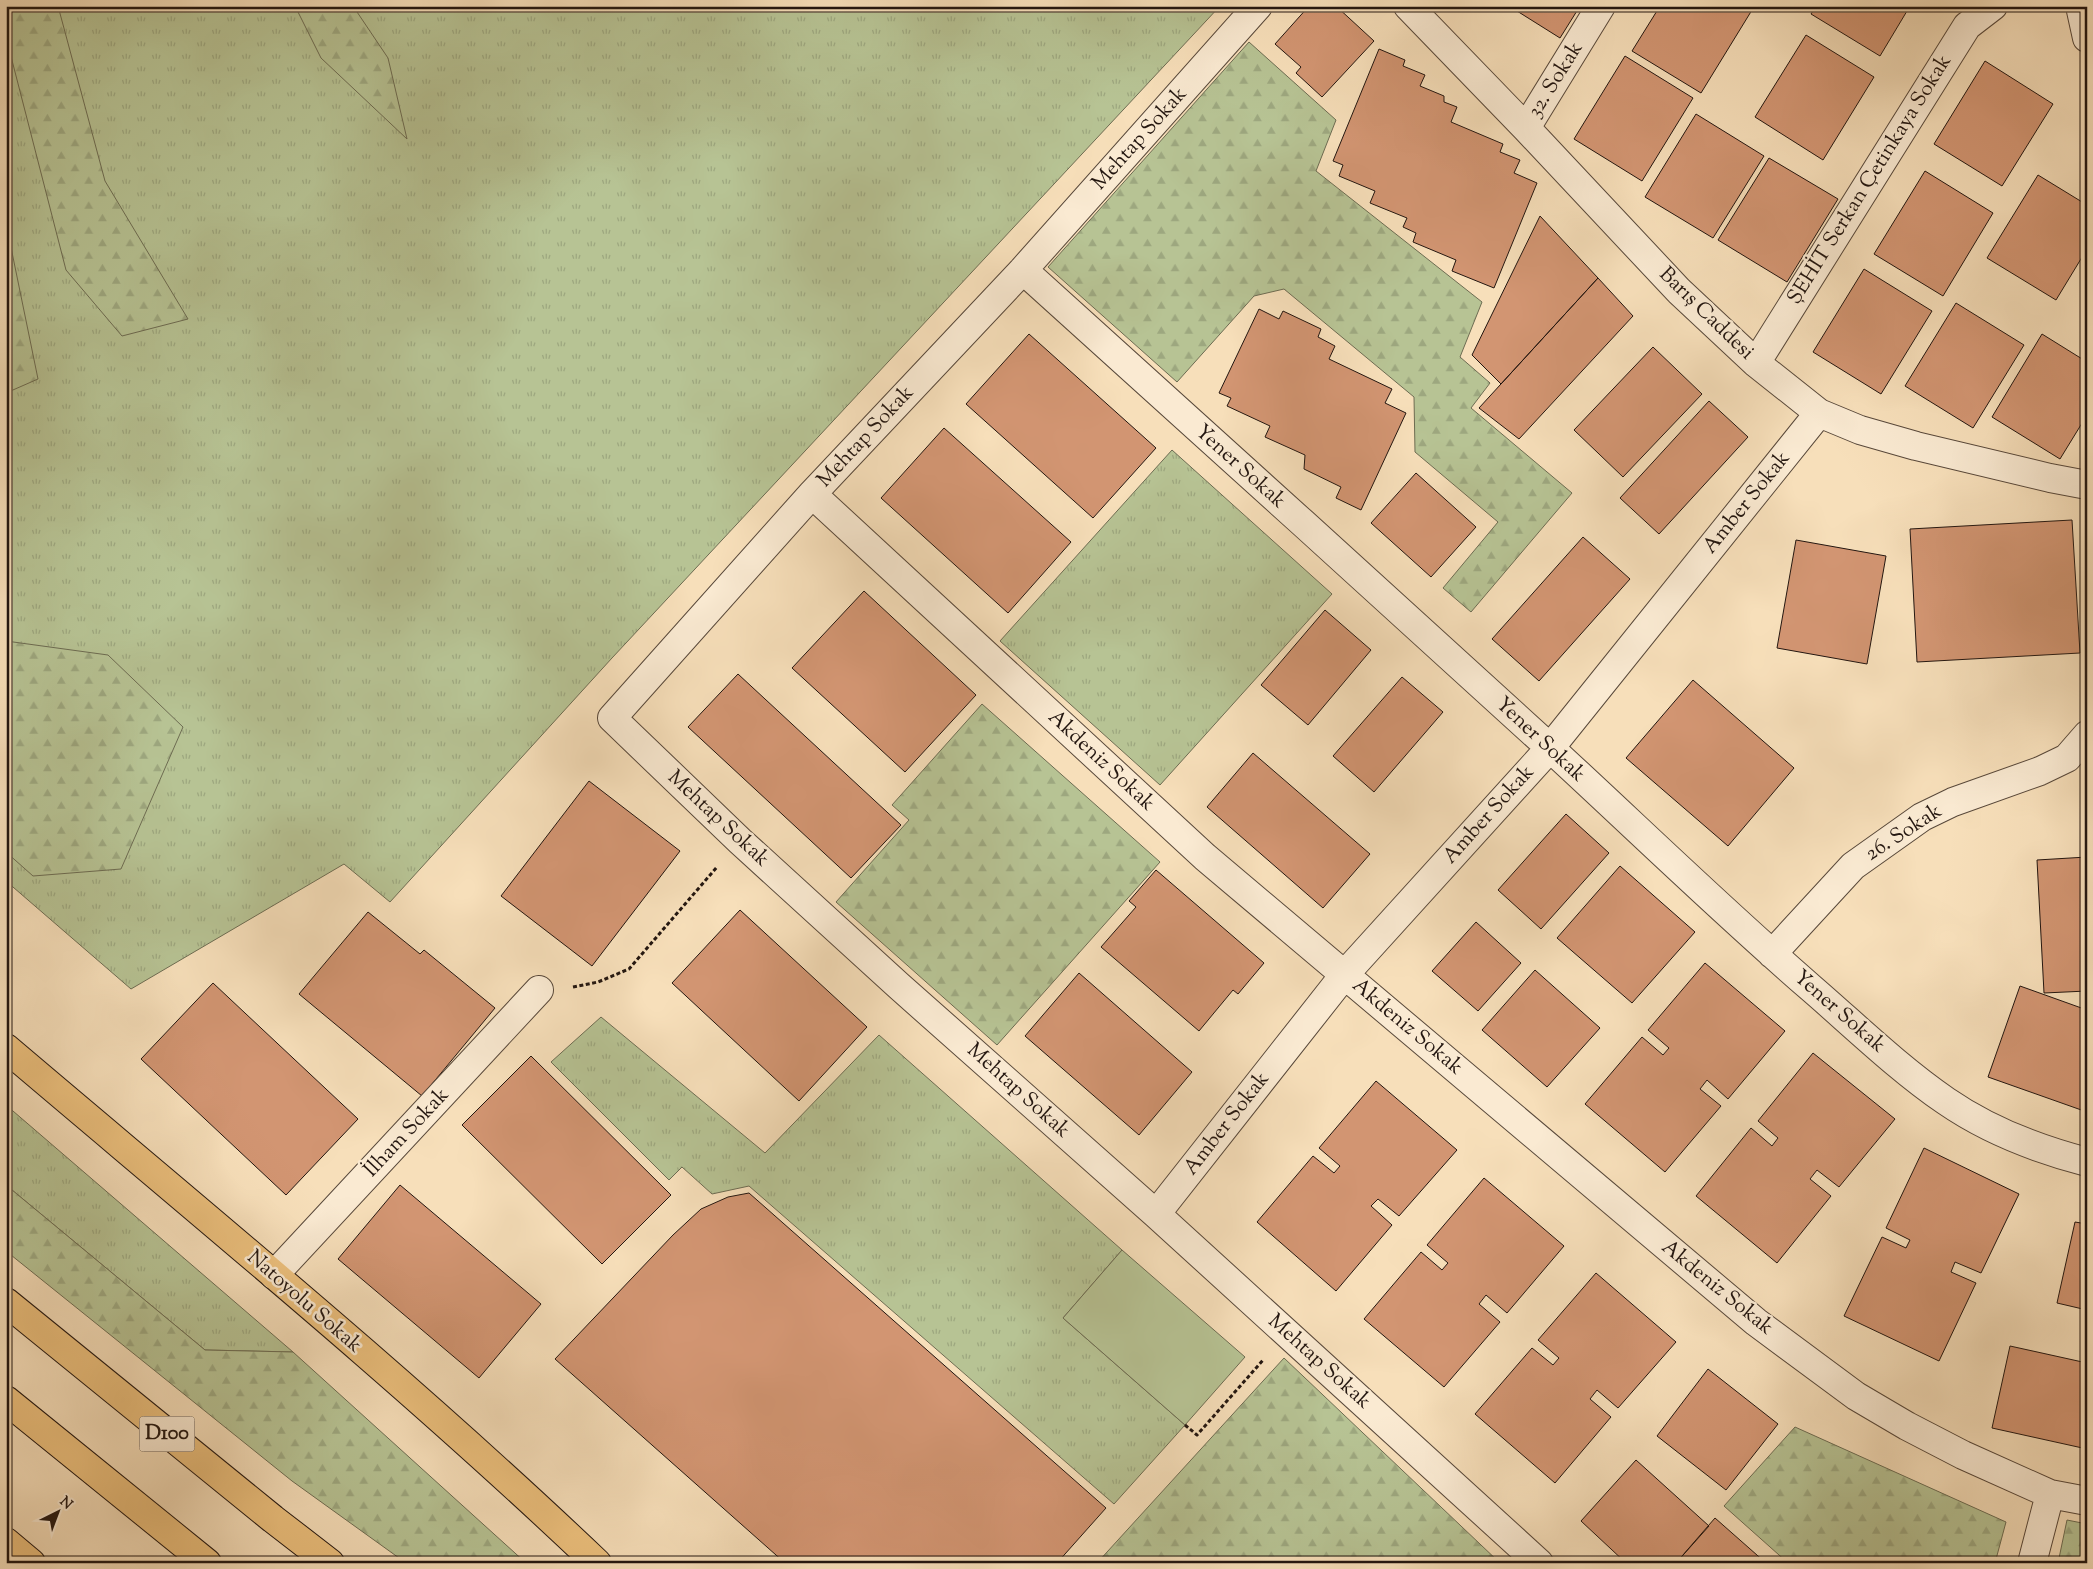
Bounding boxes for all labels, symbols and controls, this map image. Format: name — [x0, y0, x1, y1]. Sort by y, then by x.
street label: 32. Sokak — [1521, 36, 1591, 124]
street label: ŞEHİT Serkan Çetinkaya Sokak — [1781, 49, 1960, 311]
street label: Mehtap Sokak — [1085, 80, 1195, 197]
street label: Barış Caddesi — [1652, 261, 1761, 367]
street label: Mehtap Sokak — [811, 379, 922, 495]
street label: Yener Sokak — [1188, 418, 1293, 516]
street label: Amber Sokak — [1696, 445, 1798, 561]
street label: Yener Sokak — [1488, 690, 1592, 790]
street label: Akdeniz Sokak — [1041, 703, 1162, 819]
street label: Amber Sokak — [1436, 758, 1542, 871]
street label: Mehtap Sokak — [660, 764, 776, 875]
street label: 26. Sokak — [1860, 797, 1949, 869]
street label: Yener Sokak — [1786, 963, 1892, 1061]
street label: Akdeniz Sokak — [1345, 972, 1469, 1083]
street label: Mehtap Sokak — [960, 1036, 1077, 1146]
street label: Amber Sokak — [1177, 1065, 1277, 1182]
street label: İlham Sokak — [357, 1081, 457, 1185]
street label: Akdeniz Sokak — [1654, 1233, 1780, 1343]
street label: Natoyolu Sokak — [240, 1243, 369, 1361]
street label: Mehtap Sokak — [1261, 1307, 1378, 1417]
road number: D100 — [140, 1416, 194, 1452]
north arrow — [32, 1486, 82, 1536]
text: N — [55, 1493, 76, 1515]

